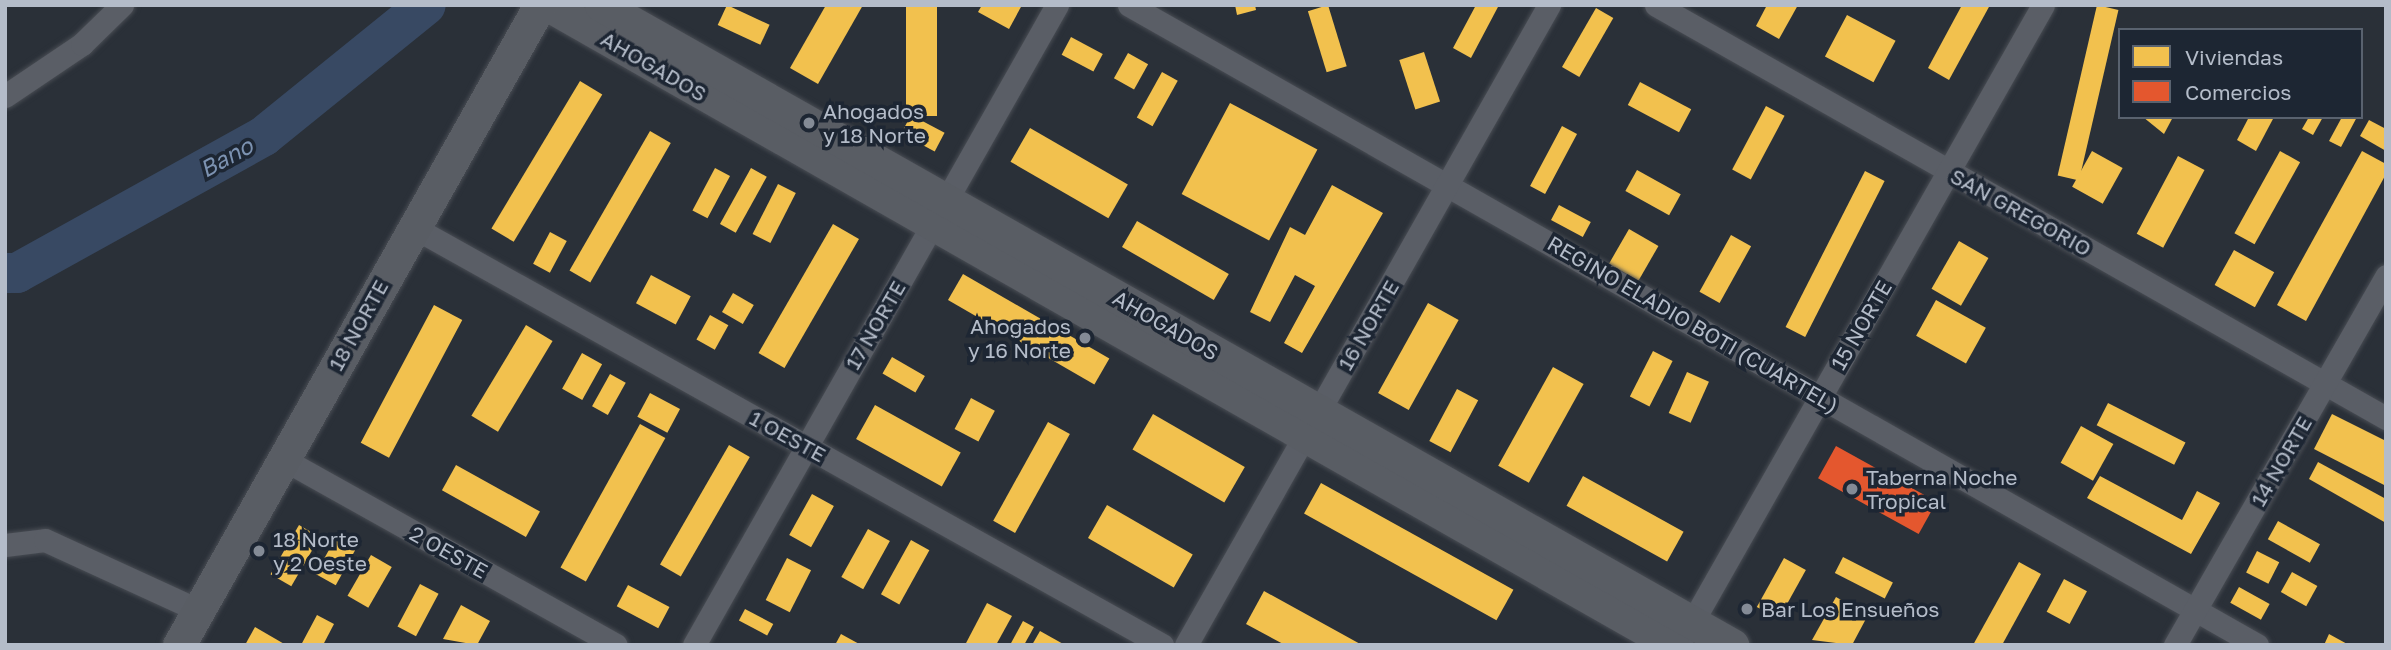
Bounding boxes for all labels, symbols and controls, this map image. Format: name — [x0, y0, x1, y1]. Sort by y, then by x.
street label: AHOGADOS — [597, 26, 711, 106]
legend — [2118, 28, 2363, 119]
text: Viviendas — [2185, 44, 2283, 70]
text: Comercios — [2185, 79, 2291, 105]
place label: Ahogados y 18 Norte — [823, 98, 926, 148]
marker: Ahogados y 18 Norte — [801, 115, 817, 131]
water label: Bano — [195, 131, 257, 183]
street label: SAN GREGORIO — [1946, 163, 2096, 261]
street label: REGINO ELADIO BOTI (CUARTEL) — [1543, 230, 1843, 418]
street label: 18 NORTE — [323, 275, 393, 375]
street label: 17 NORTE — [840, 276, 910, 374]
street label: 16 NORTE — [1332, 276, 1404, 374]
street label: 15 NORTE — [1825, 276, 1897, 374]
street label: AHOGADOS — [1109, 285, 1223, 365]
place label: Ahogados y 16 Norte — [968, 313, 1071, 363]
marker: Ahogados y 16 Norte — [1077, 330, 1093, 346]
street label: 1 OESTE — [746, 405, 830, 467]
street label: 14 NORTE — [2245, 412, 2317, 510]
place label: Taberna Noche Tropical — [1866, 464, 2017, 514]
marker: Taberna Noche Tropical — [1844, 481, 1860, 497]
street label: 2 OESTE — [406, 520, 492, 584]
place label: 18 Norte y 2 Oeste — [273, 526, 367, 576]
marker: 18 Norte y 2 Oeste — [251, 543, 267, 559]
place label: Bar Los Ensueños — [1761, 596, 1939, 622]
marker: Bar Los Ensueños — [1739, 601, 1755, 617]

